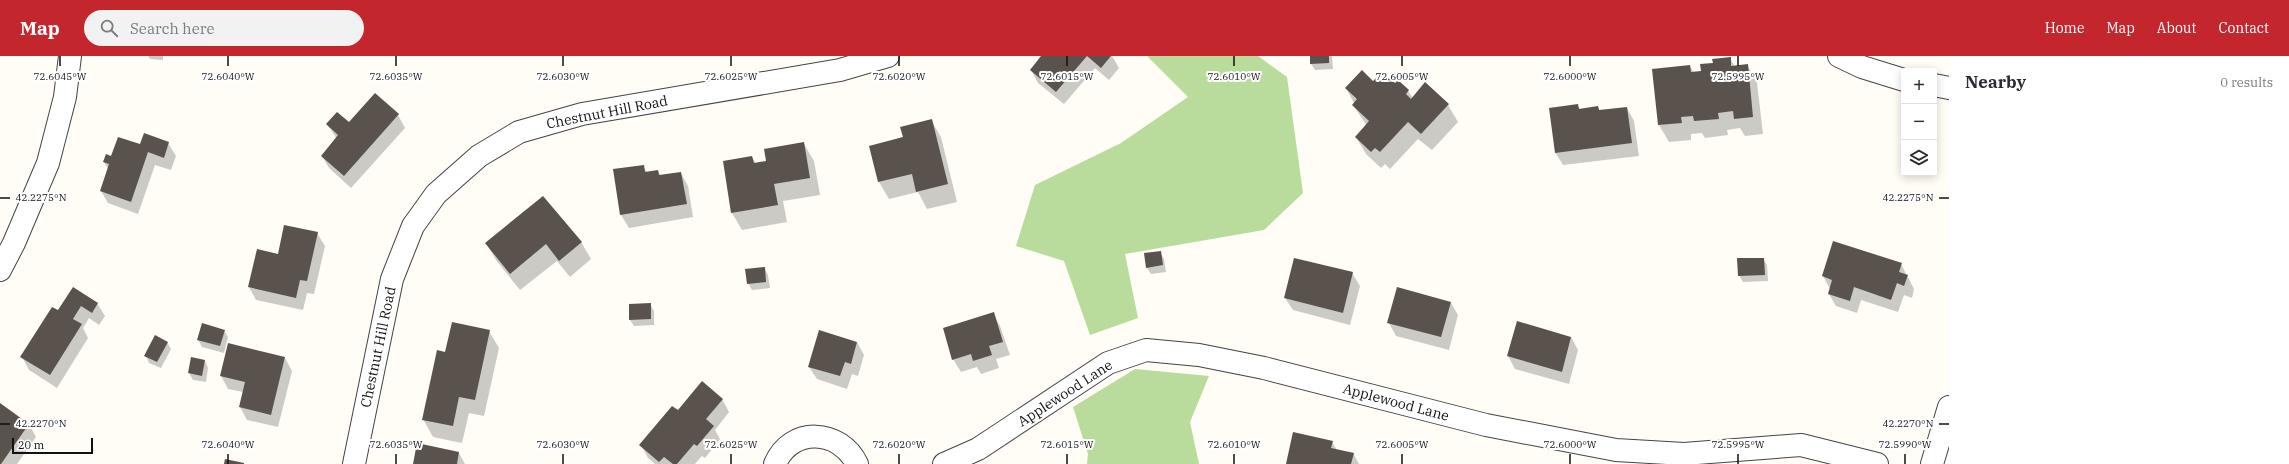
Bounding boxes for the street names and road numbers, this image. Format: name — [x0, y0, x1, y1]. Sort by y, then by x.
street label: Chestnut Hill Road — [545, 91, 670, 133]
street label: Chestnut Hill Road — [356, 284, 400, 409]
street label: Applewood Lane — [1014, 356, 1116, 430]
street label: Applewood Lane — [1341, 379, 1451, 425]

